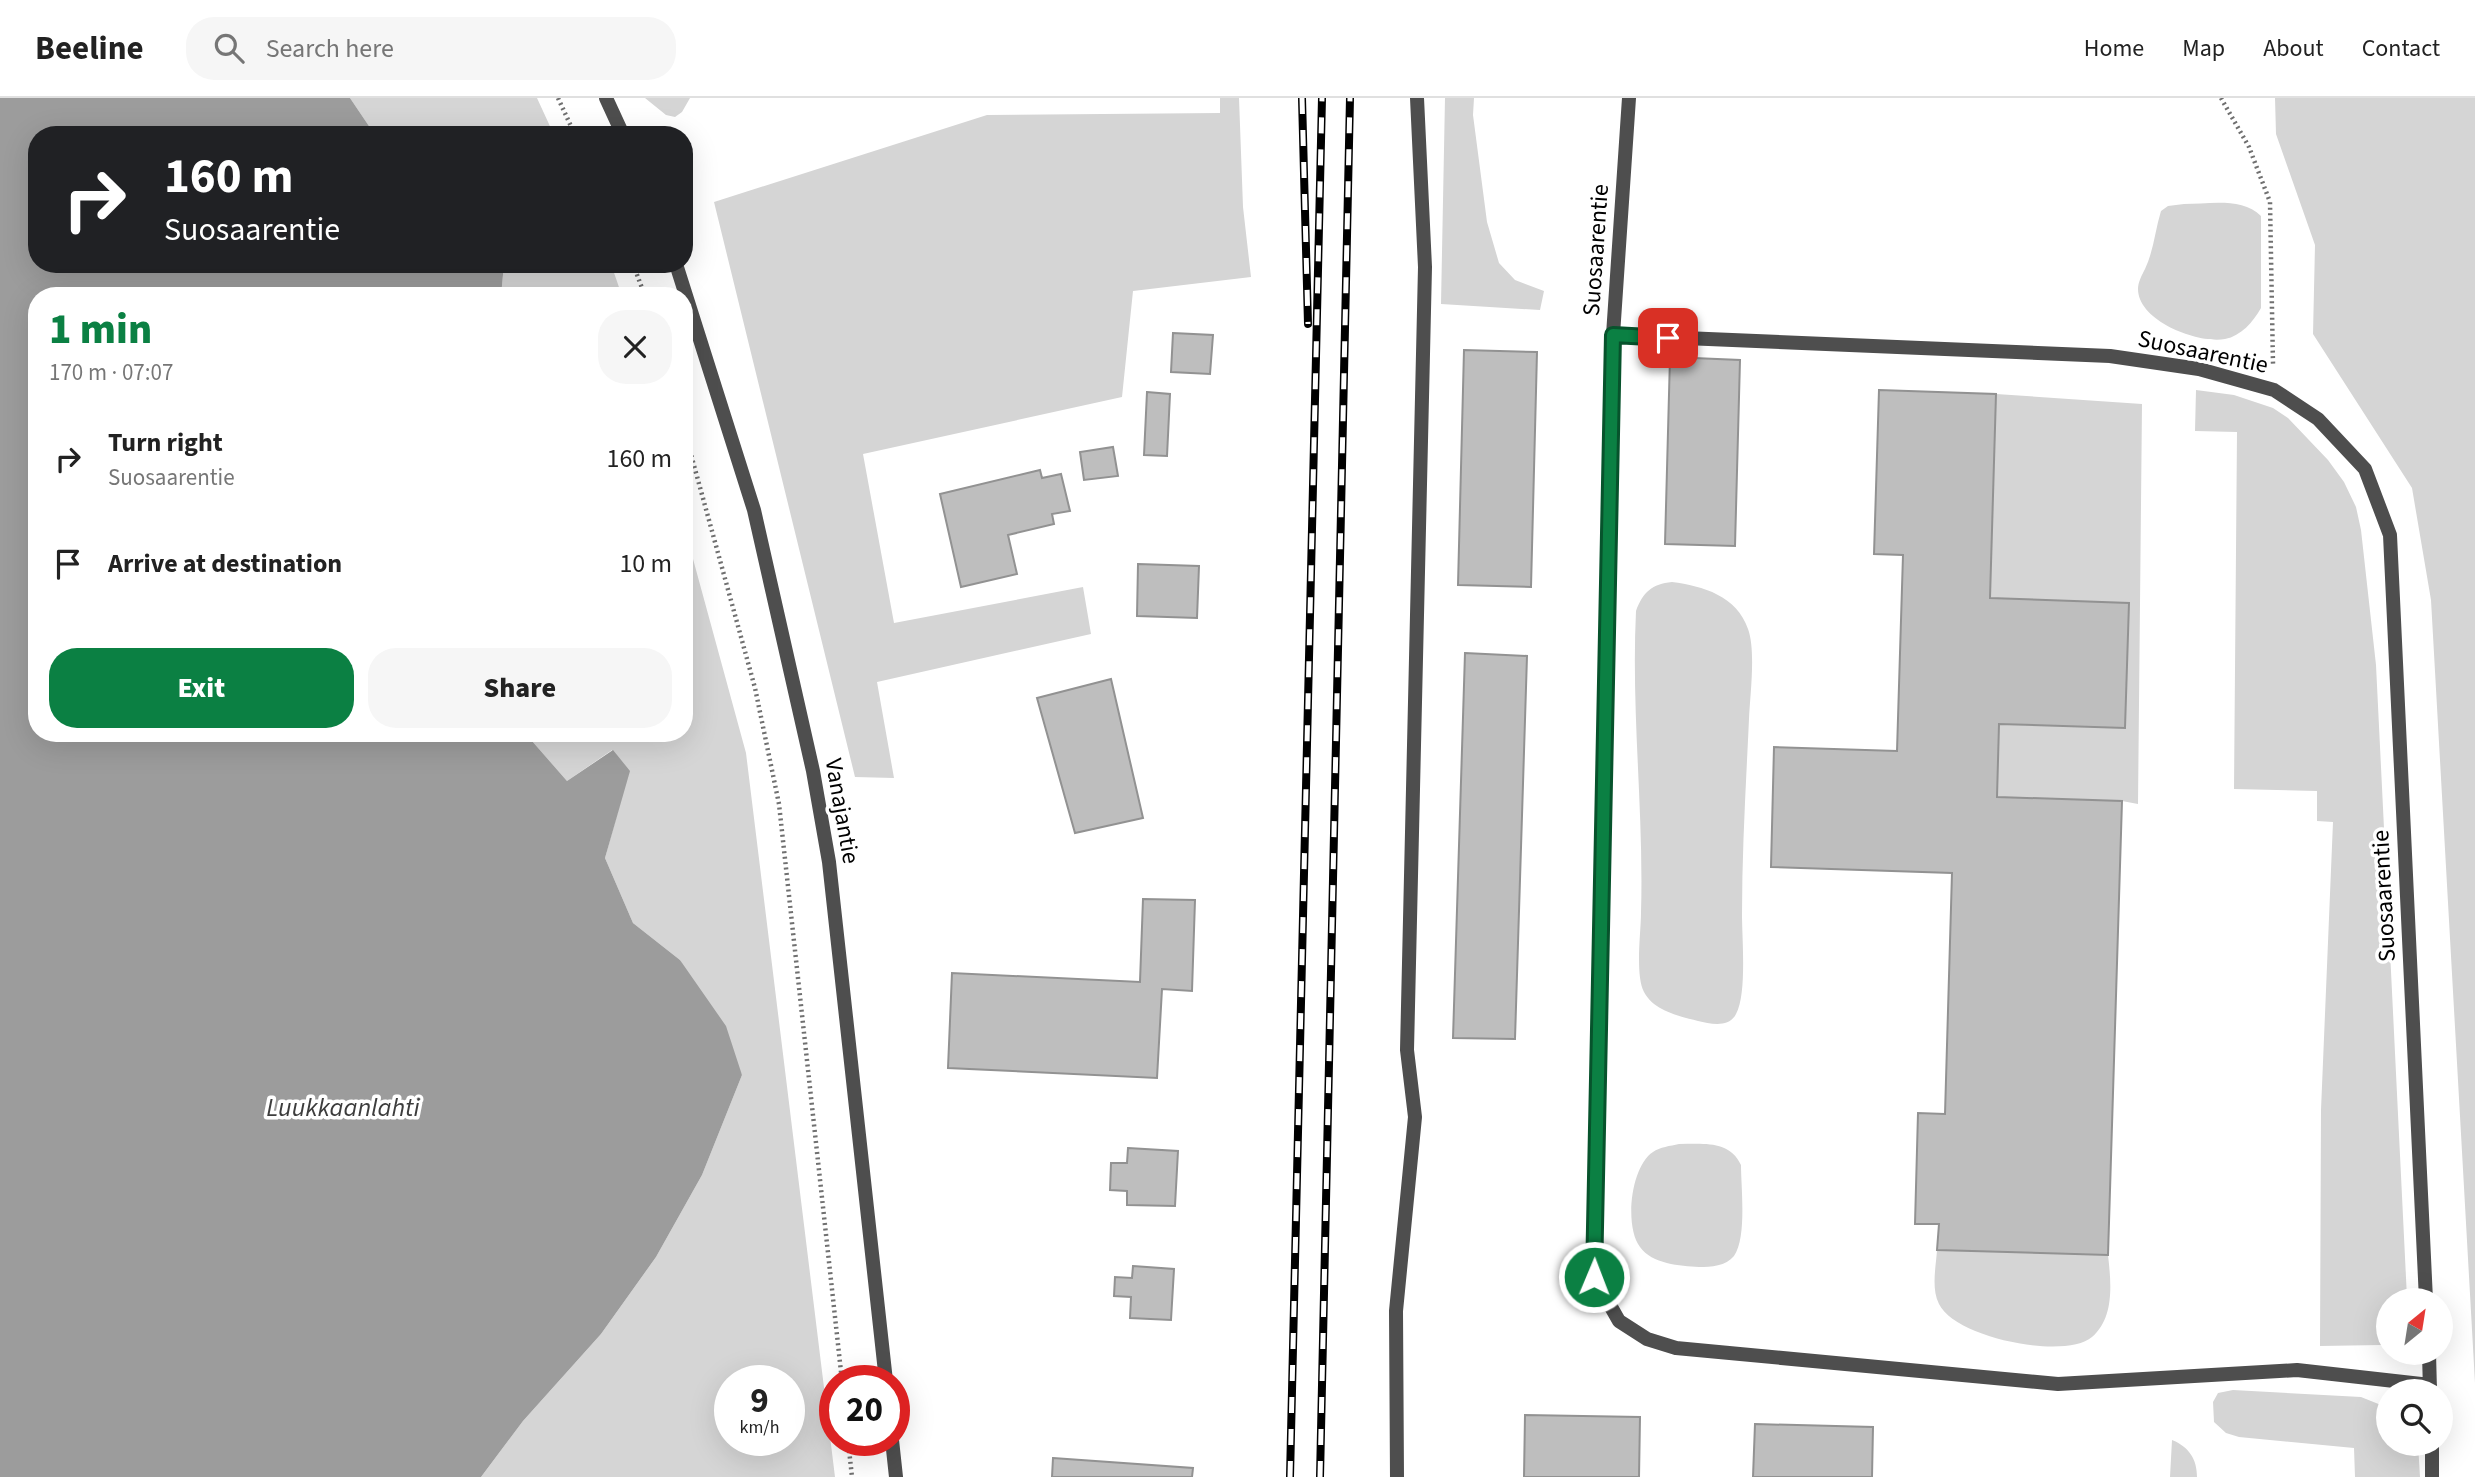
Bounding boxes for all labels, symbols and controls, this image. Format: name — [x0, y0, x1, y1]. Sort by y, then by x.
search box — [186, 17, 676, 80]
text: Beeline — [35, 25, 144, 72]
icon: search — [210, 29, 248, 67]
text: Search here — [266, 30, 394, 67]
text: Home — [2084, 31, 2144, 66]
text: Map — [2182, 31, 2225, 66]
text: About — [2263, 31, 2324, 66]
text: Contact — [2362, 31, 2440, 66]
text: 160 m — [164, 142, 293, 212]
icon: right — [49, 154, 140, 245]
street label: Suosaarentie — [1574, 183, 1618, 317]
text: Suosaarentie — [164, 207, 340, 253]
text: 1 min — [49, 300, 152, 360]
pin — [1638, 308, 1698, 368]
button: close — [598, 310, 672, 384]
icon: arrive — [1649, 319, 1687, 357]
street label: Suosaarentie — [2135, 321, 2271, 383]
text: 170 m · 07:07 — [49, 356, 173, 389]
text: Turn right — [108, 424, 223, 461]
icon: right — [49, 440, 87, 478]
text: 160 m — [606, 440, 672, 477]
text: Suosaarentie — [108, 461, 235, 494]
icon: arrive — [49, 545, 87, 583]
text: Arrive at destination — [108, 545, 342, 582]
text: 10 m — [619, 545, 672, 582]
button: Exit — [49, 648, 354, 728]
button: Share — [368, 648, 672, 728]
street label: Vanajantie — [816, 756, 868, 866]
street label: Suosaarentie — [2363, 829, 2405, 963]
water label: Luukkaanlahti — [266, 1089, 420, 1126]
position arrow — [1557, 1240, 1631, 1314]
north arrow — [2376, 1288, 2454, 1365]
map controls — [2376, 1288, 2453, 1456]
speed limit sign: 20 — [819, 1365, 910, 1456]
text: 9 — [750, 1376, 769, 1426]
button: search — [2376, 1379, 2453, 1456]
text: km/h — [740, 1415, 779, 1440]

